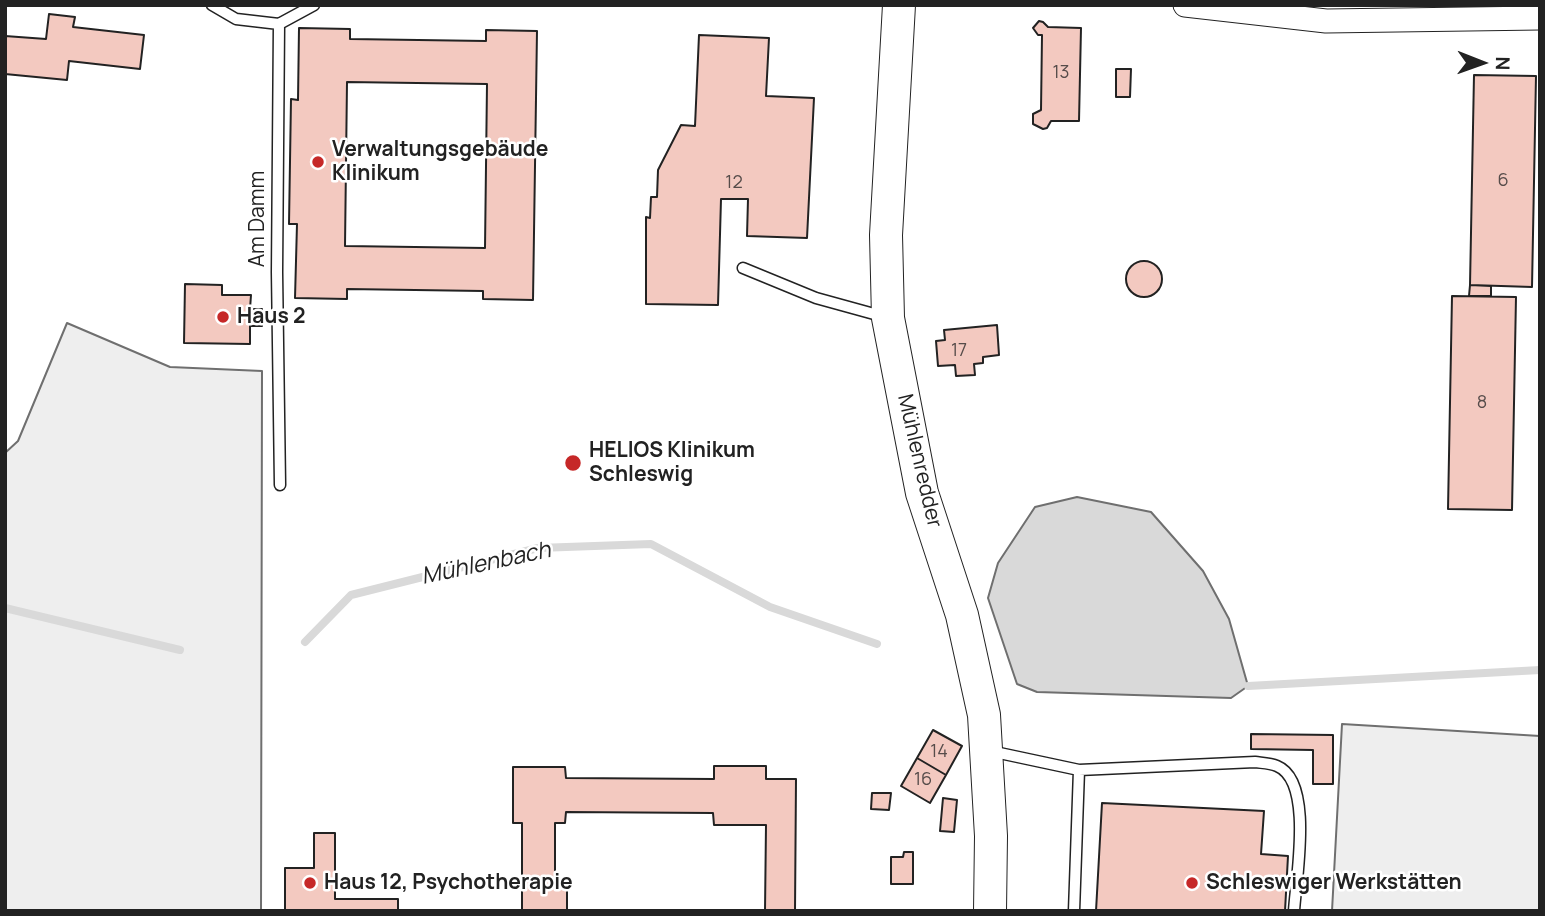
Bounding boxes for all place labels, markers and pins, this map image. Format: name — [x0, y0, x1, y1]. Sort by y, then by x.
place label: Verwaltungsgebäude Klinikum — [332, 137, 548, 187]
marker: Verwaltungsgebäude Klinikum — [310, 154, 326, 170]
place label: Haus 2 — [237, 304, 305, 330]
marker: Haus 2 — [215, 309, 231, 325]
place label: HELIOS Klinikum Schleswig — [589, 438, 755, 488]
marker: HELIOS Klinikum Schleswig — [563, 453, 583, 473]
place label: Haus 12, Psychotherapie — [324, 870, 573, 896]
place label: Schleswiger Werkstätten — [1206, 870, 1462, 896]
marker: Haus 12, Psychotherapie — [302, 875, 318, 891]
marker: Schleswiger Werkstätten — [1184, 875, 1200, 891]

